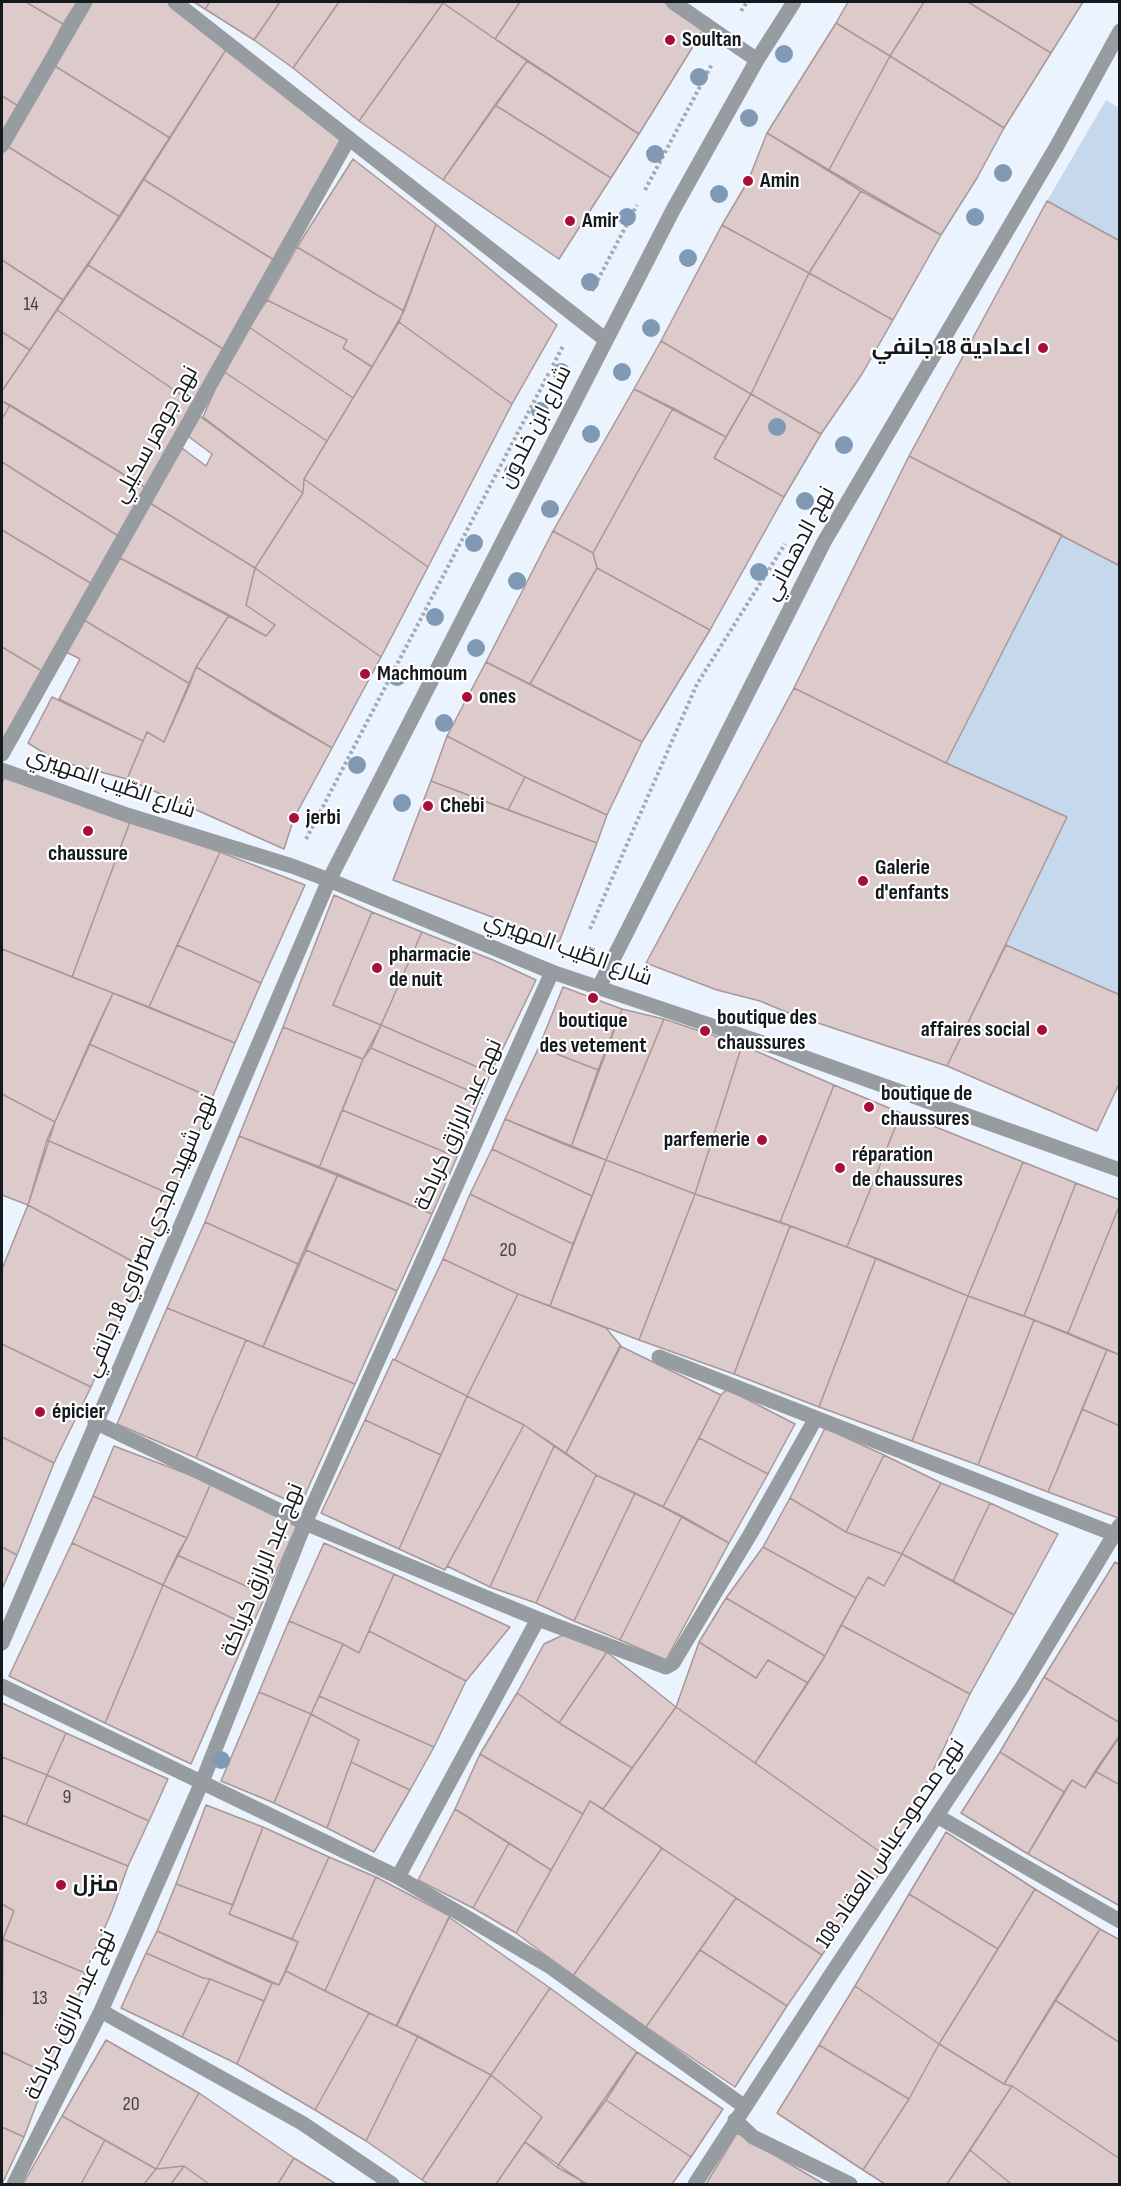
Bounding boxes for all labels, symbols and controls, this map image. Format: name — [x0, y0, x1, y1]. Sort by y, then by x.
place label: Soultan — [682, 27, 742, 53]
marker: Soultan — [663, 33, 677, 47]
place label: Amin — [760, 168, 800, 194]
marker: Amin — [741, 174, 755, 188]
place label: Amir — [582, 208, 619, 234]
marker: Amir — [563, 214, 577, 228]
house number: 14 — [23, 293, 39, 317]
place label: اعدادية 18 جانفي — [872, 335, 1031, 361]
marker: اعدادية 18 جانفي — [1036, 341, 1050, 355]
street label: شارع ابن خلدون — [494, 361, 578, 493]
street label: نهج جوهر سكيلي — [107, 362, 205, 508]
street label: نهج الدهماني — [759, 482, 841, 606]
place label: Machmoum — [377, 661, 467, 687]
marker: Machmoum — [358, 667, 372, 681]
place label: ones — [479, 684, 516, 710]
marker: ones — [460, 690, 474, 704]
street label: شارع الطّيب المهيري — [23, 743, 199, 825]
place label: Chebi — [440, 793, 484, 819]
marker: Chebi — [421, 799, 435, 813]
place label: jerbi — [306, 805, 341, 831]
marker: jerbi — [287, 811, 301, 825]
marker: chaussure — [81, 824, 95, 838]
place label: chaussure — [48, 841, 128, 867]
place label: Galerie d'enfants — [875, 855, 949, 906]
marker: Galerie d'enfants — [856, 874, 870, 888]
street label: شارع الطّيب المهيري — [481, 907, 655, 993]
place label: pharmacie de nuit — [389, 942, 471, 993]
marker: pharmacie de nuit — [370, 961, 384, 975]
marker: boutique des vetement — [586, 991, 600, 1005]
place label: boutique des chaussures — [717, 1005, 817, 1056]
place label: boutique des vetement — [540, 1008, 646, 1060]
place label: affaires social — [921, 1017, 1030, 1043]
marker: affaires social — [1035, 1023, 1049, 1037]
marker: boutique des chaussures — [698, 1024, 712, 1038]
street label: نهج عبد الرازق كرباكة — [409, 1035, 509, 1215]
place label: boutique de chaussures — [881, 1081, 972, 1132]
street label: نهج شهيد مجدي نصراوي 18 جانفي — [79, 1090, 223, 1382]
marker: boutique de chaussures — [862, 1100, 876, 1114]
place label: parfemerie — [664, 1127, 750, 1153]
marker: parfemerie — [755, 1133, 769, 1147]
place label: réparation de chaussures — [852, 1142, 963, 1194]
marker: réparation de chaussures — [833, 1161, 847, 1175]
house number: 20 — [499, 1239, 517, 1263]
place label: épicier — [52, 1399, 105, 1425]
marker: épicier — [33, 1405, 47, 1419]
street label: نهج عبد الرازق كرباكة — [216, 1480, 310, 1660]
street label: نهج محمودعباس العقاد 108 — [811, 1734, 971, 1954]
house number: 9 — [63, 1786, 71, 1810]
place label: منزل — [73, 1872, 118, 1898]
marker: منزل — [54, 1878, 68, 1892]
street label: نهج عبد الرازق كرباكة — [20, 1926, 122, 2104]
house number: 13 — [32, 1987, 48, 2011]
house number: 20 — [122, 2093, 140, 2117]

